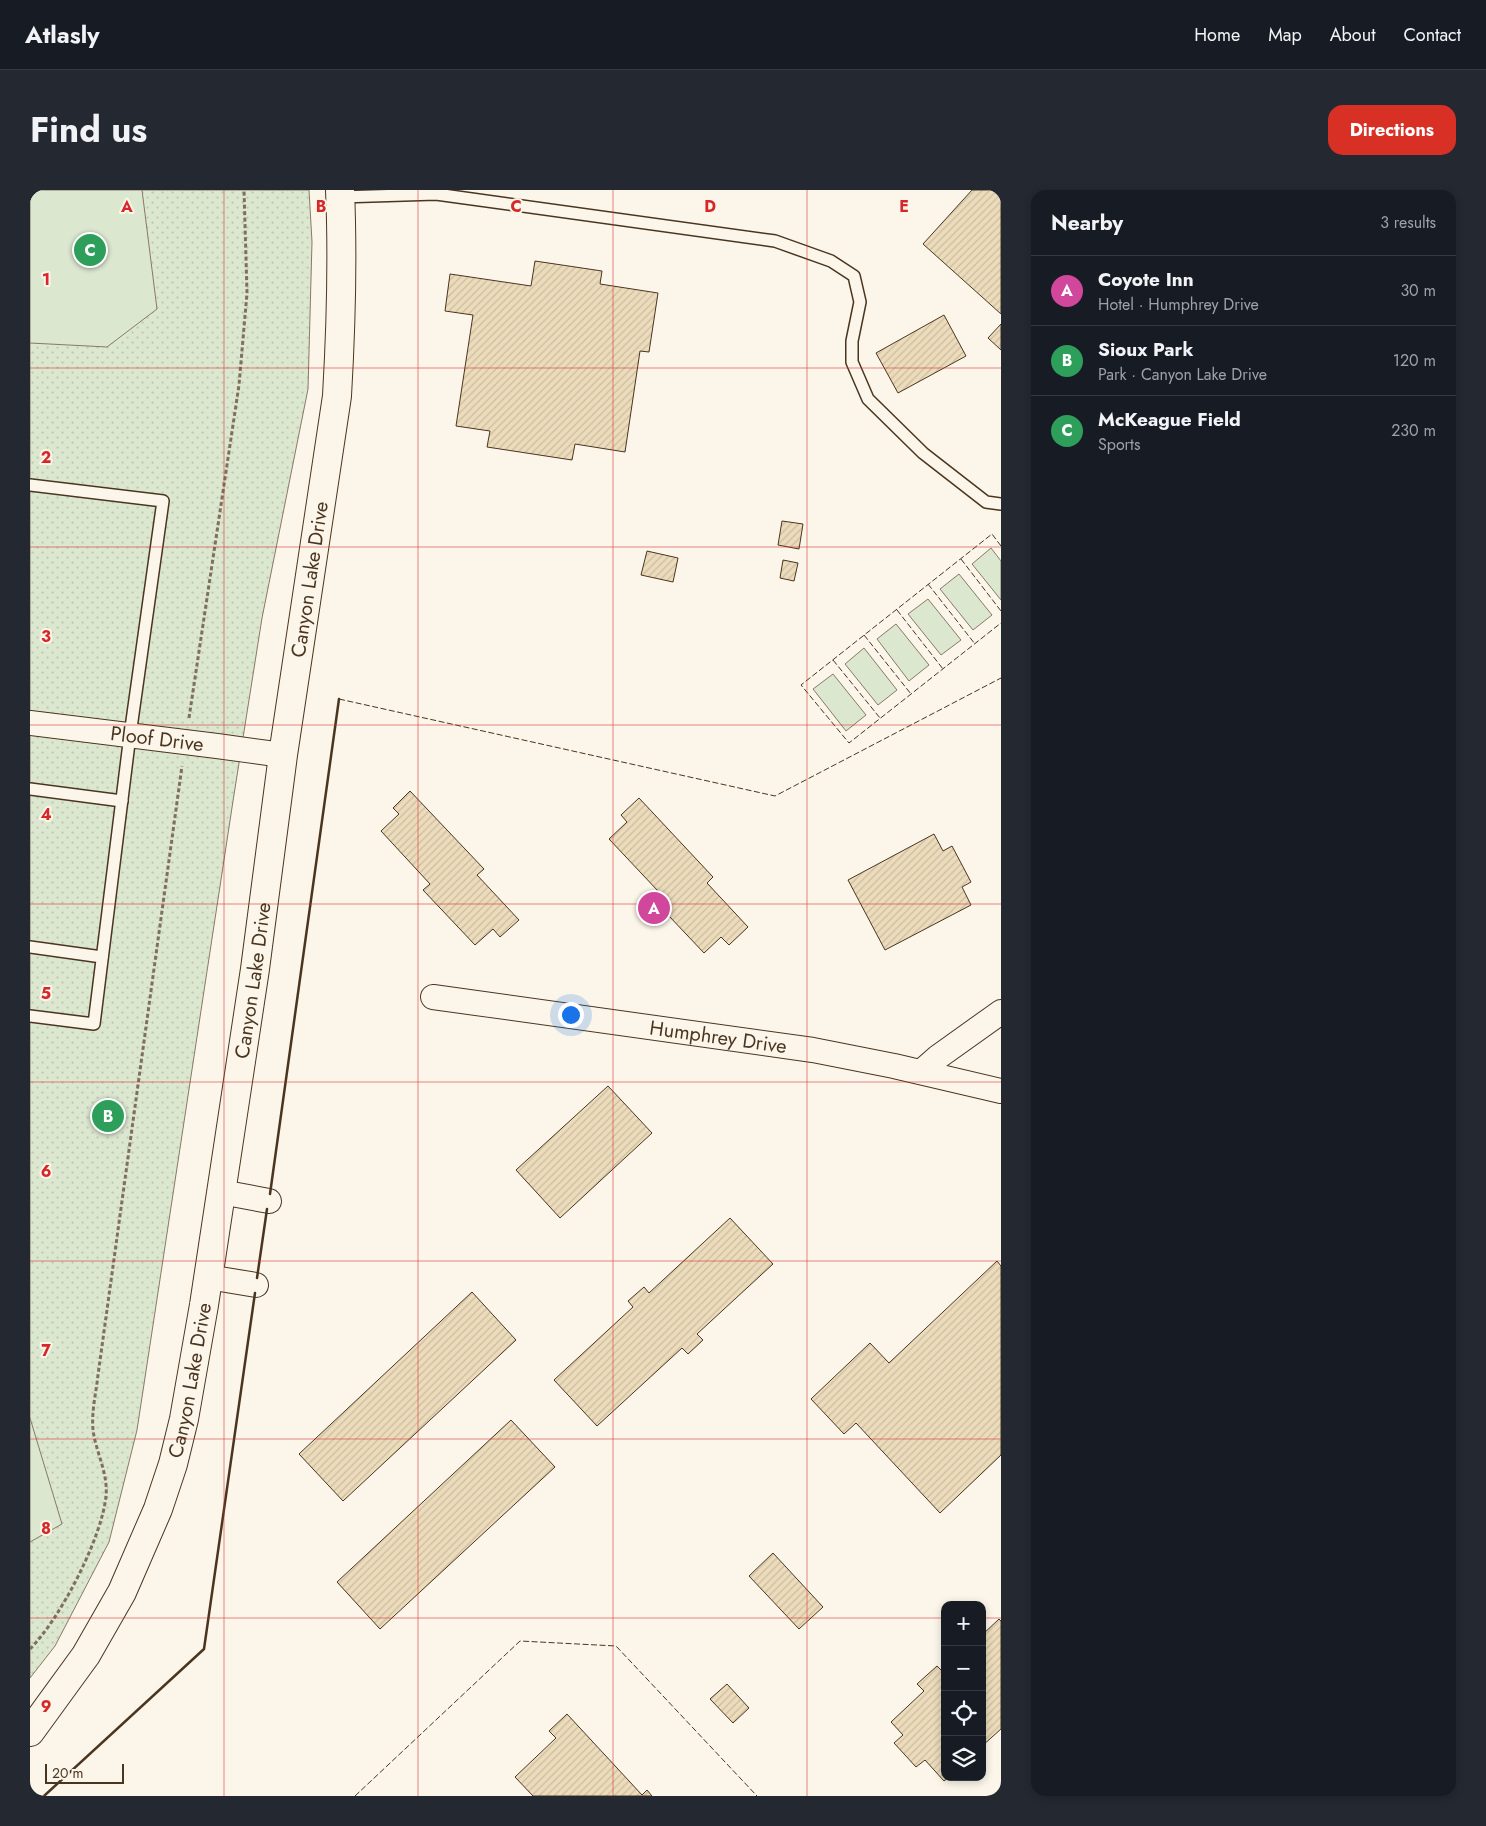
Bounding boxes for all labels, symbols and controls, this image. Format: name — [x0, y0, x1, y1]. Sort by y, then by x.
text: Atlasly — [25, 17, 100, 52]
text: Home — [1194, 22, 1240, 48]
text: Map — [1268, 22, 1302, 48]
text: About — [1330, 22, 1375, 48]
text: Contact — [1403, 22, 1461, 48]
text: Find us — [30, 105, 147, 155]
button: Directions — [1328, 105, 1456, 155]
text: A — [120, 195, 133, 218]
text: B — [316, 195, 326, 218]
text: C — [510, 195, 522, 218]
text: D — [704, 195, 716, 218]
text: E — [899, 195, 909, 218]
text: Nearby — [1051, 208, 1123, 238]
text: 3 results — [1380, 211, 1436, 234]
pin: C — [74, 231, 106, 269]
text: Coyote Inn — [1098, 266, 1194, 293]
text: 1 — [42, 268, 50, 291]
text: A — [1061, 279, 1073, 302]
text: 30 m — [1400, 279, 1436, 302]
text: Hotel · Humphrey Drive — [1098, 293, 1259, 316]
text: Sioux Park — [1098, 336, 1193, 363]
text: B — [1062, 349, 1072, 372]
text: 120 m — [1393, 349, 1436, 372]
text: Park · Canyon Lake Drive — [1098, 363, 1267, 386]
text: McKeague Field — [1098, 406, 1241, 433]
text: C — [1061, 419, 1073, 442]
text: 230 m — [1391, 419, 1436, 442]
text: Sports — [1098, 433, 1140, 456]
text: 2 — [41, 446, 51, 469]
street label: Canyon Lake Drive — [283, 499, 335, 659]
text: 3 — [41, 625, 51, 648]
street label: Ploof Drive — [109, 719, 205, 759]
text: 4 — [40, 803, 52, 826]
pin: A — [638, 889, 670, 927]
street label: Canyon Lake Drive — [227, 900, 278, 1061]
text: 5 — [41, 982, 51, 1005]
your location — [558, 1002, 584, 1028]
street label: Humphrey Drive — [648, 1013, 789, 1061]
pin: B — [92, 1097, 124, 1135]
text: 6 — [41, 1160, 51, 1183]
street label: Canyon Lake Drive — [160, 1300, 219, 1461]
text: 7 — [41, 1339, 51, 1362]
text: 8 — [41, 1517, 51, 1540]
map controls — [941, 1601, 986, 1781]
button: + — [941, 1601, 986, 1646]
button: − — [941, 1646, 986, 1691]
button: locate — [941, 1691, 986, 1736]
text: 9 — [41, 1695, 51, 1718]
button: layers — [941, 1736, 986, 1781]
scale bar — [45, 1761, 124, 1784]
text: 20 m — [52, 1763, 84, 1783]

